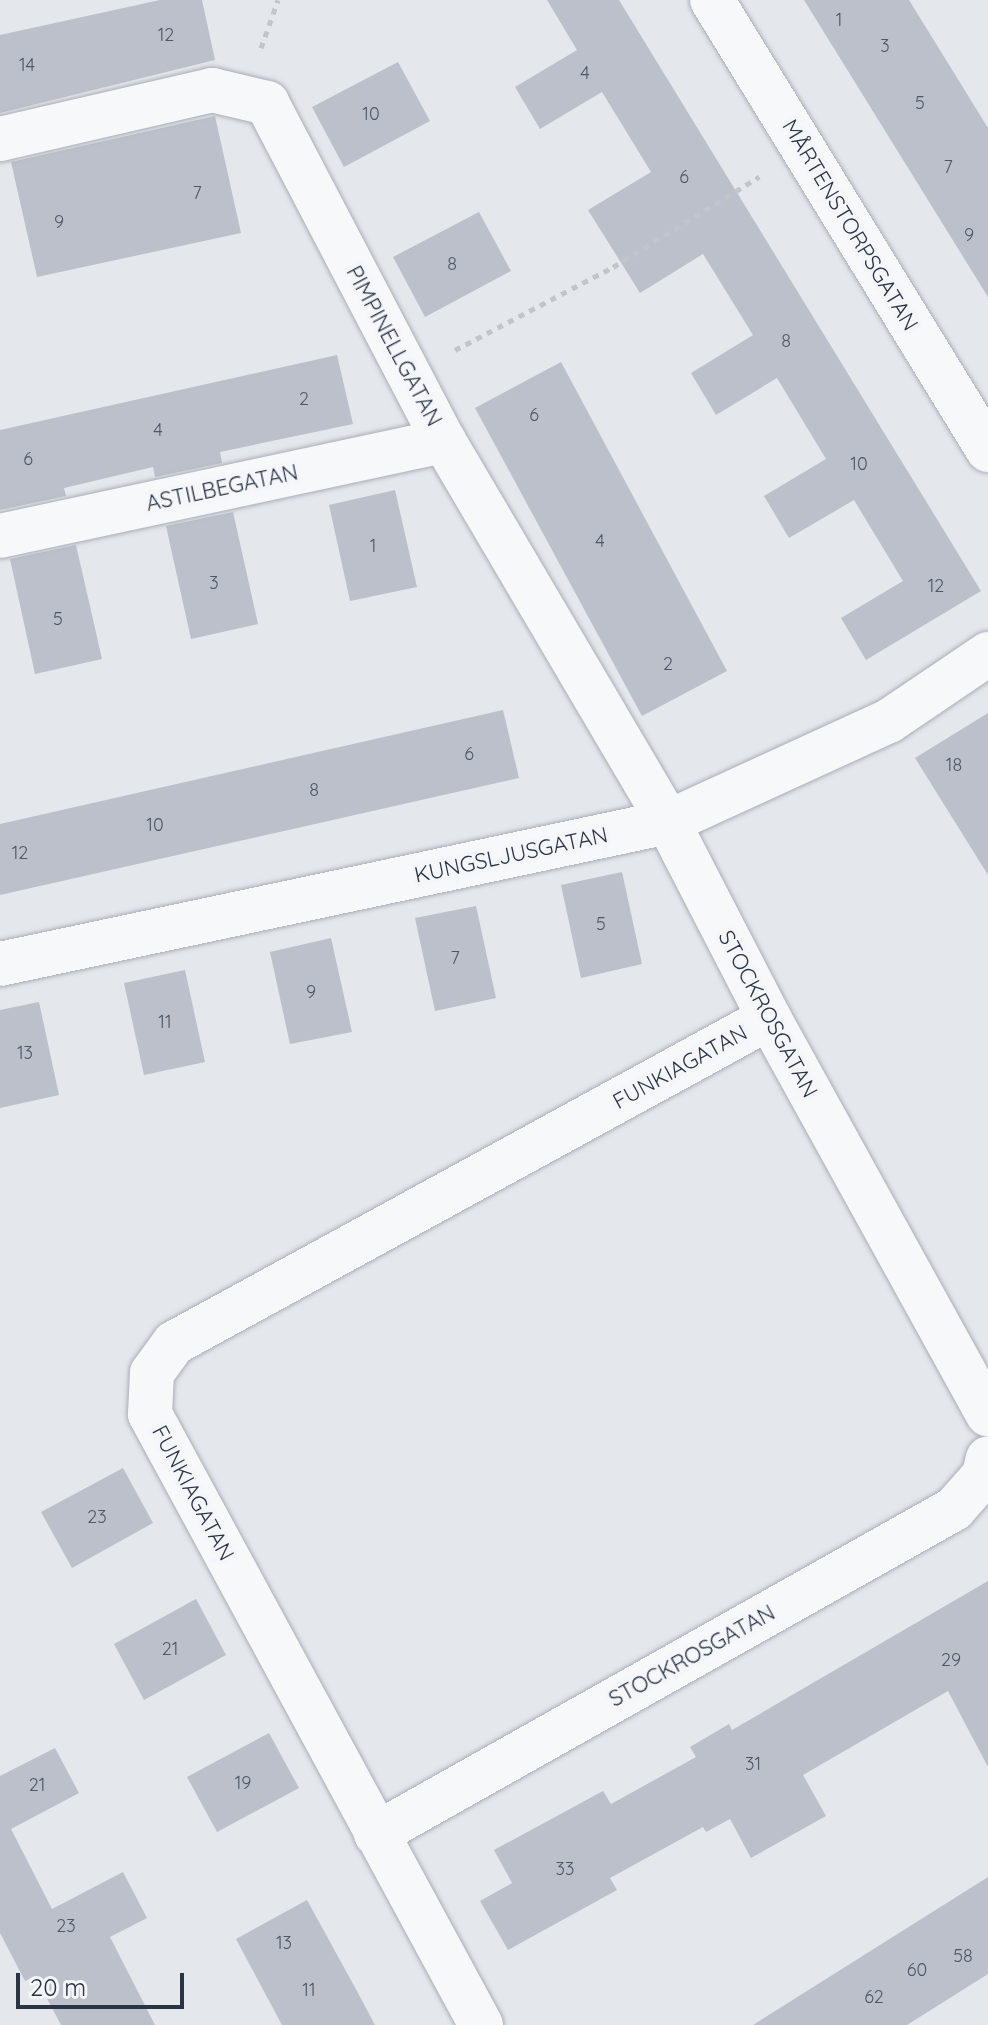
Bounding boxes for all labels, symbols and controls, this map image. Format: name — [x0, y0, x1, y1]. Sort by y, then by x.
house number: 1 — [836, 9, 842, 31]
house number: 12 — [158, 24, 174, 46]
house number: 3 — [880, 35, 890, 57]
house number: 14 — [19, 54, 35, 76]
house number: 4 — [580, 62, 590, 84]
house number: 5 — [915, 92, 925, 114]
house number: 10 — [362, 103, 380, 125]
street label: MÅRTENSTORPSGATAN — [776, 115, 924, 335]
house number: 7 — [943, 156, 953, 178]
house number: 6 — [679, 166, 689, 188]
house number: 7 — [192, 182, 202, 204]
house number: 9 — [54, 211, 64, 233]
house number: 9 — [964, 224, 974, 246]
house number: 8 — [447, 253, 457, 275]
street label: PIMPINELLGATAN — [341, 261, 447, 431]
house number: 8 — [781, 330, 791, 352]
house number: 2 — [299, 388, 309, 410]
house number: 6 — [529, 404, 539, 426]
house number: 4 — [153, 419, 163, 441]
house number: 6 — [23, 448, 33, 470]
house number: 10 — [850, 453, 868, 475]
street label: ASTILBEGATAN — [144, 459, 300, 517]
house number: 4 — [595, 530, 605, 552]
house number: 1 — [370, 535, 376, 557]
house number: 3 — [209, 572, 219, 594]
house number: 12 — [928, 575, 944, 597]
house number: 5 — [53, 608, 63, 630]
house number: 2 — [663, 653, 673, 675]
house number: 6 — [464, 743, 474, 765]
house number: 18 — [946, 754, 962, 776]
house number: 8 — [309, 779, 319, 801]
house number: 10 — [146, 814, 164, 836]
street label: KUNGSLJUSGATAN — [412, 822, 610, 888]
house number: 12 — [12, 842, 28, 864]
house number: 5 — [596, 913, 606, 935]
street label: STOCKROSGATAN — [713, 926, 823, 1102]
house number: 7 — [450, 947, 460, 969]
house number: 9 — [306, 981, 316, 1003]
house number: 11 — [158, 1011, 172, 1033]
street label: FUNKIAGATAN — [608, 1019, 752, 1115]
house number: 13 — [17, 1042, 33, 1064]
street label: FUNKIAGATAN — [146, 1421, 240, 1565]
house number: 23 — [87, 1506, 107, 1528]
street label: STOCKROSGATAN — [604, 1599, 780, 1713]
house number: 21 — [162, 1638, 178, 1660]
house number: 29 — [941, 1649, 961, 1671]
house number: 31 — [745, 1753, 761, 1775]
house number: 19 — [235, 1772, 251, 1794]
house number: 21 — [29, 1774, 45, 1796]
house number: 33 — [556, 1858, 574, 1880]
house number: 23 — [56, 1915, 76, 1937]
house number: 13 — [276, 1932, 292, 1954]
house number: 58 — [953, 1945, 973, 1967]
scale bar — [20, 1957, 188, 2007]
house number: 60 — [907, 1959, 927, 1981]
text: 20 m — [30, 1972, 86, 2002]
house number: 11 — [302, 1979, 316, 2001]
house number: 62 — [864, 1986, 884, 2008]

